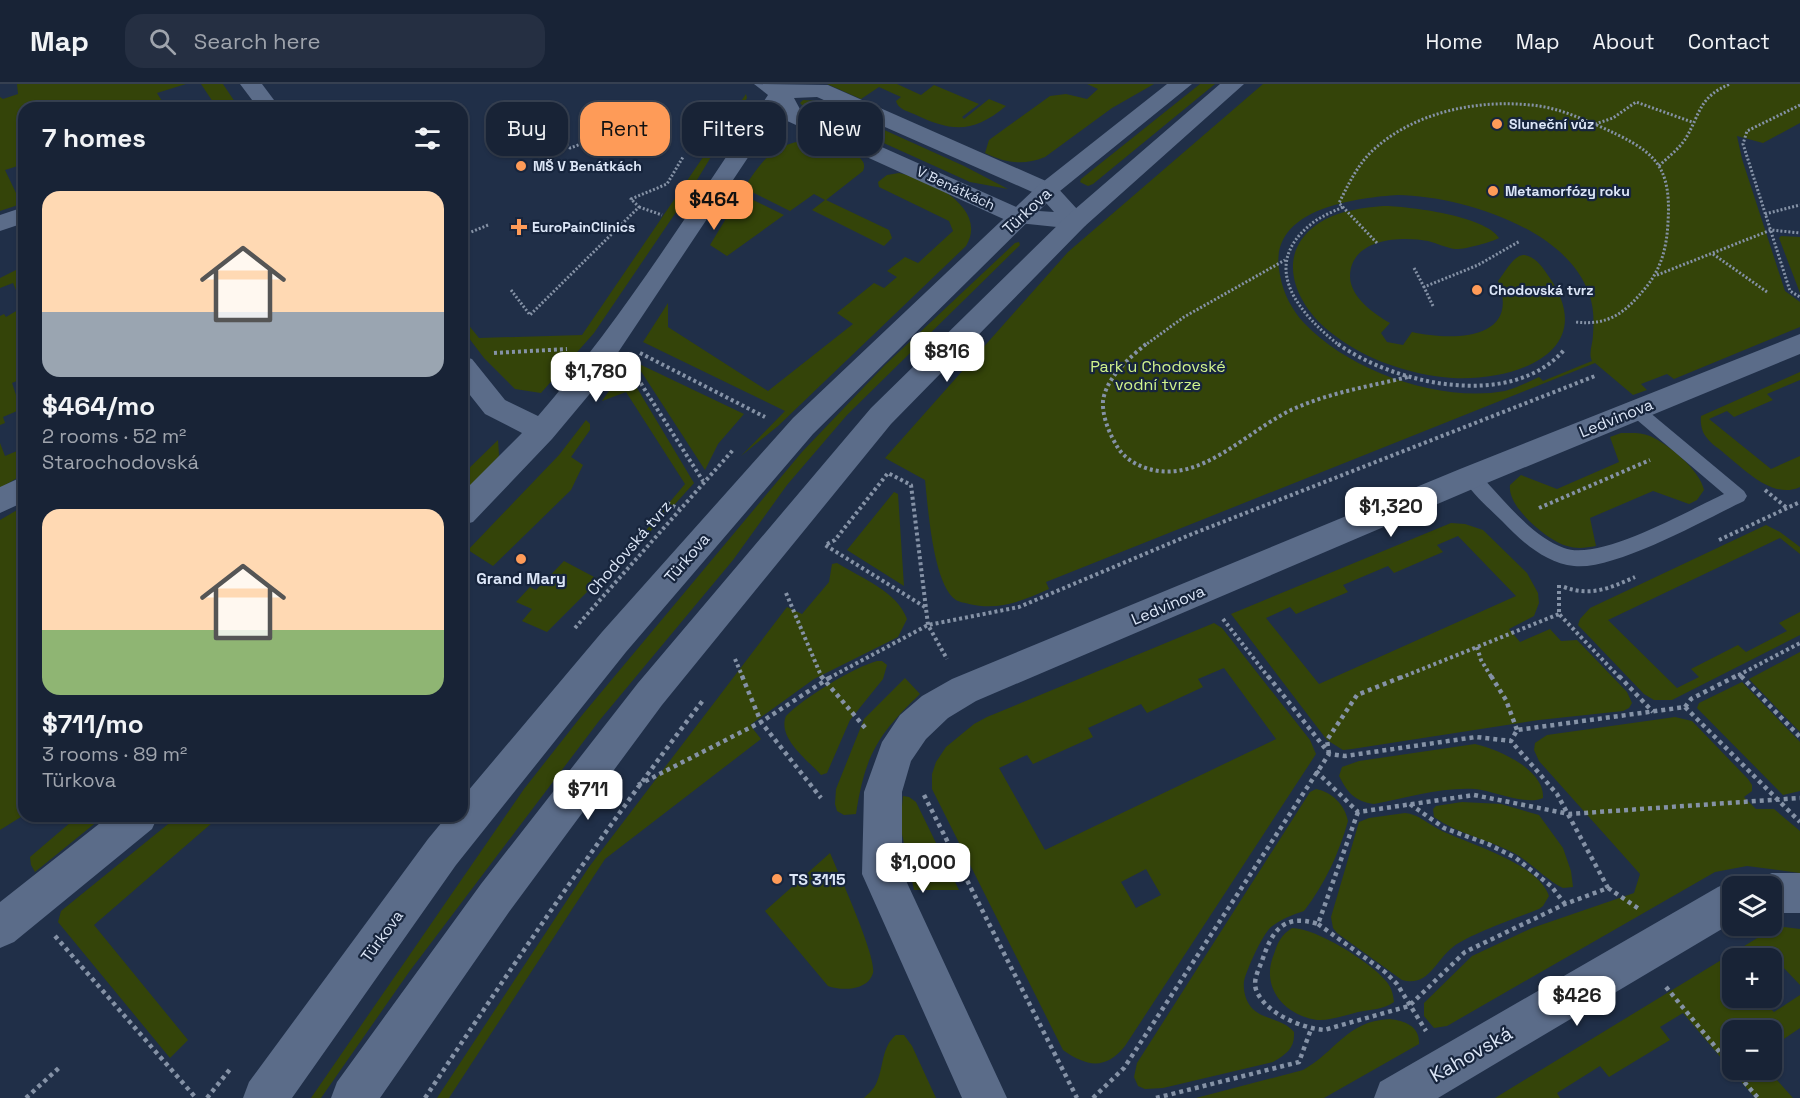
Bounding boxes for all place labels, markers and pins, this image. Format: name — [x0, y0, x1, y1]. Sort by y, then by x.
place label: Sluneční vůz — [1509, 115, 1594, 133]
marker: Sluneční vůz — [1490, 117, 1504, 131]
place label: MŠ V Benátkách — [533, 157, 642, 175]
marker: MŠ V Benátkách — [514, 159, 528, 173]
pin: $464 — [678, 180, 750, 231]
place label: Metamorfózy roku — [1505, 182, 1630, 200]
marker: Metamorfózy roku — [1486, 184, 1500, 198]
marker: EuroPainClinics — [510, 218, 528, 236]
place label: EuroPainClinics — [532, 218, 635, 236]
place label: Chodovská tvrz — [1489, 281, 1594, 299]
marker: Chodovská tvrz — [1470, 283, 1484, 297]
pin: $816 — [911, 332, 983, 383]
pin: $1,780 — [547, 352, 645, 403]
pin: $1,320 — [1342, 487, 1440, 538]
marker: Grand Mary — [514, 552, 528, 566]
place label: Grand Mary — [476, 568, 566, 589]
pin: $711 — [552, 770, 624, 821]
pin: $1,000 — [874, 843, 972, 894]
place label: TS 3115 — [789, 869, 846, 890]
marker: TS 3115 — [770, 872, 784, 886]
pin: $426 — [1541, 976, 1613, 1027]

